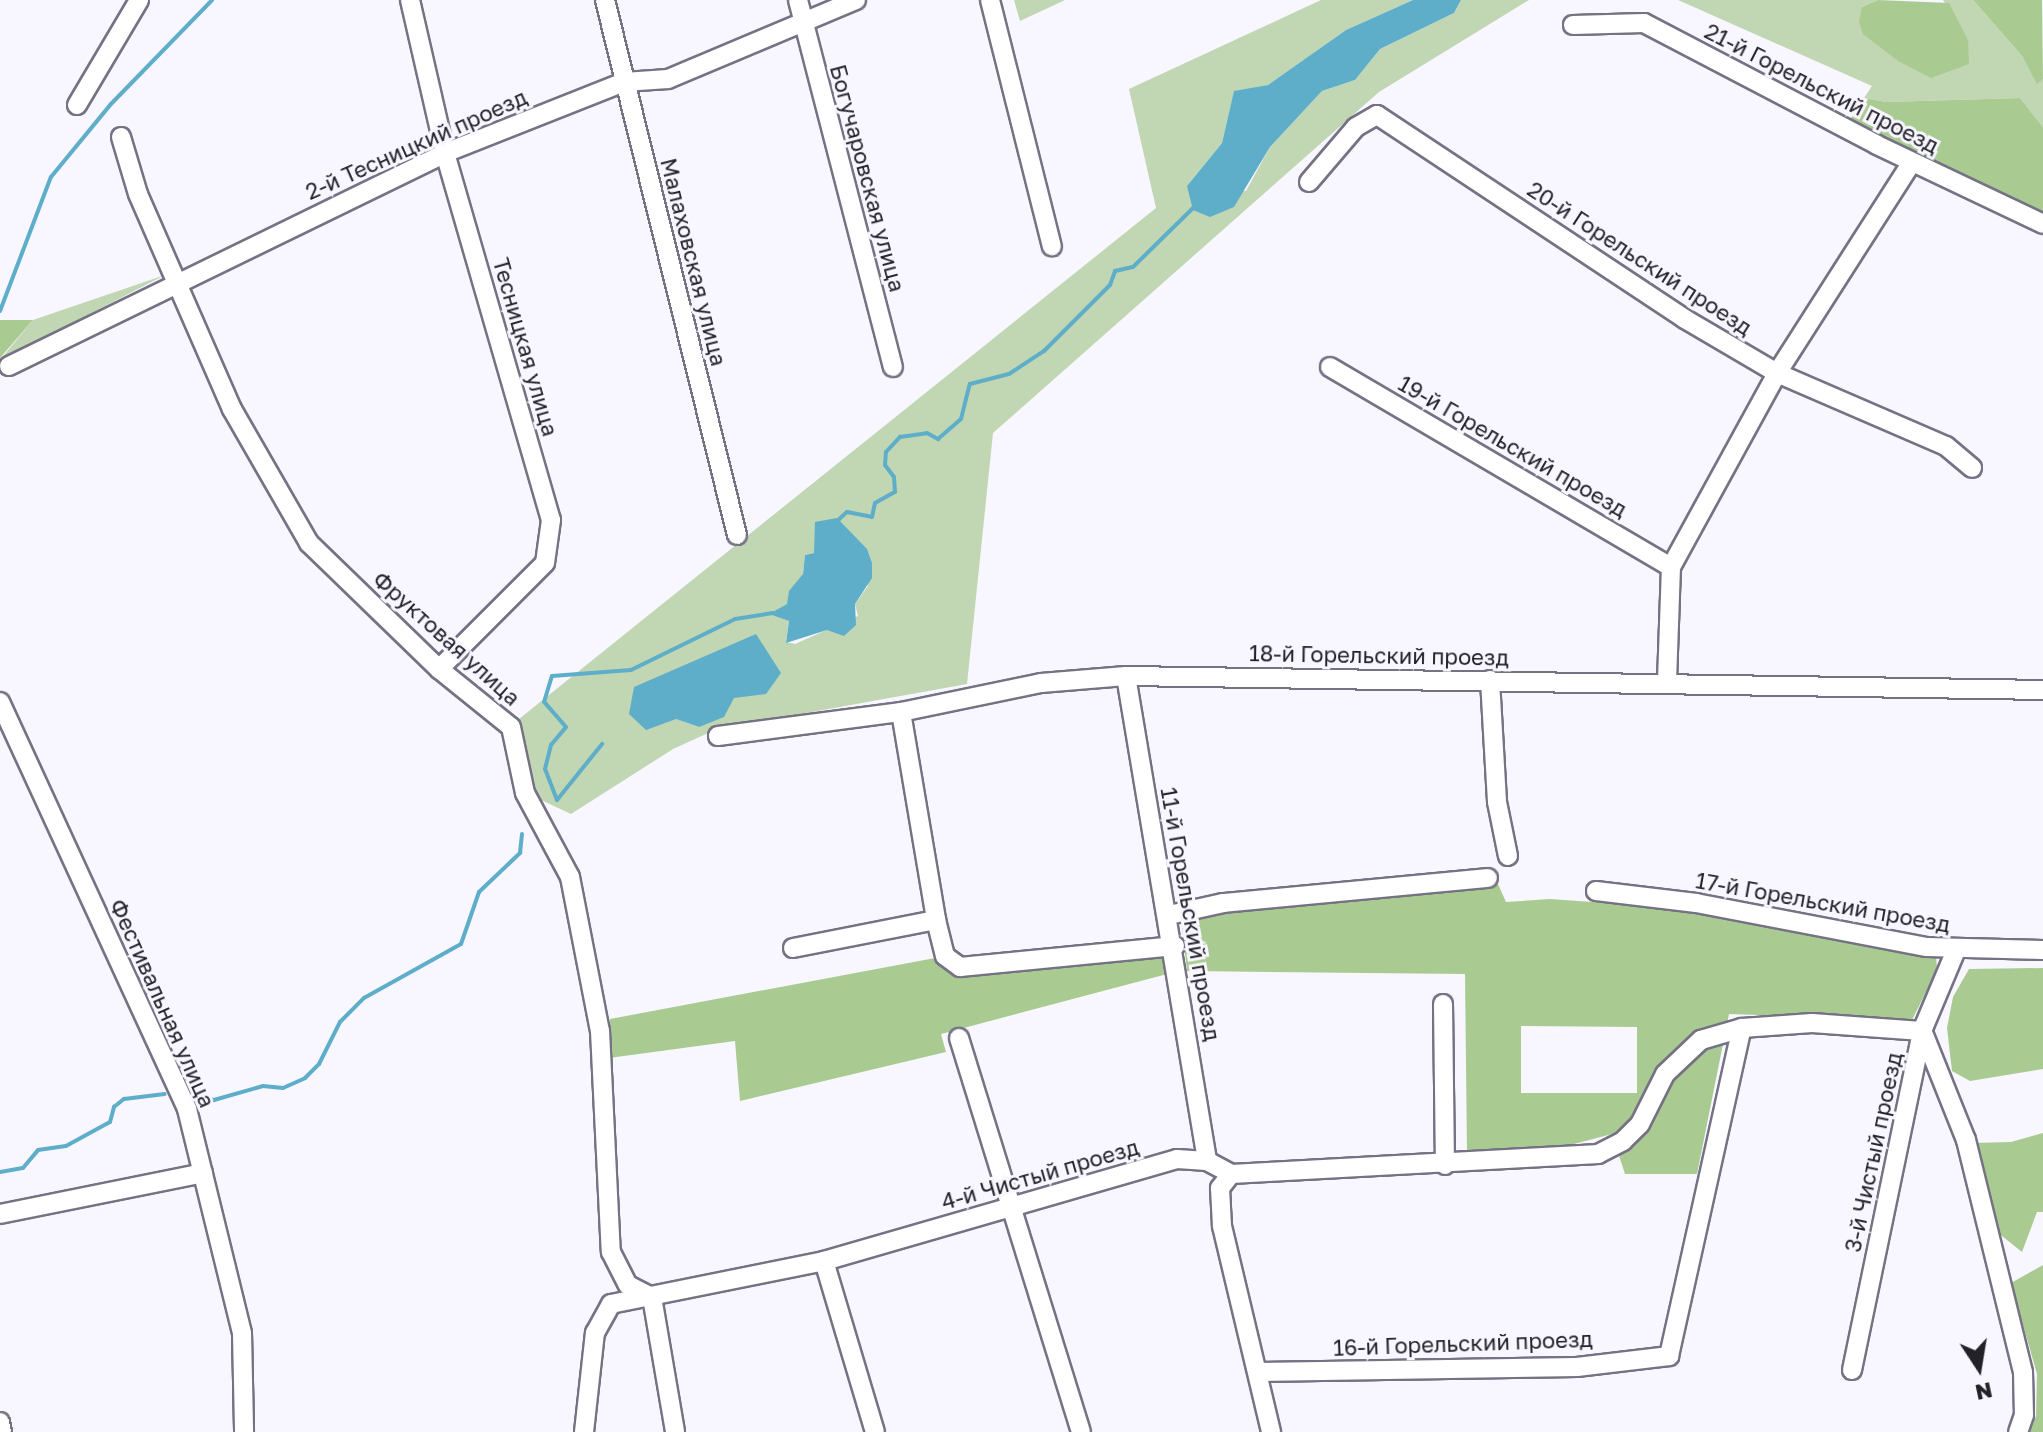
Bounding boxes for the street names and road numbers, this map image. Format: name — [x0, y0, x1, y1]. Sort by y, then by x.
street label: 21-й Горельский проезд — [1701, 17, 1943, 159]
street label: Богучаровская улица — [825, 62, 911, 294]
street label: 2-й Тесницкий проезд — [301, 83, 531, 205]
street label: Малаховская улица — [655, 155, 733, 369]
street label: 20-й Горельский проезд — [1523, 176, 1757, 340]
street label: Тесницкая улица — [488, 255, 564, 439]
street label: 19-й Горельский проезд — [1394, 370, 1632, 522]
street label: Фруктовая улица — [368, 565, 526, 711]
street label: 18-й Горельский проезд — [1249, 640, 1509, 670]
street label: 11-й Горельский проезд — [1156, 785, 1226, 1043]
street label: 17-й Горельский проезд — [1694, 867, 1952, 937]
street label: Фестивальная улица — [105, 895, 221, 1111]
street label: 3-й Чистый проезд — [1839, 1050, 1907, 1254]
street label: 4-й Чистый проезд — [938, 1133, 1142, 1215]
street label: 16-й Горельский проезд — [1333, 1325, 1593, 1361]

